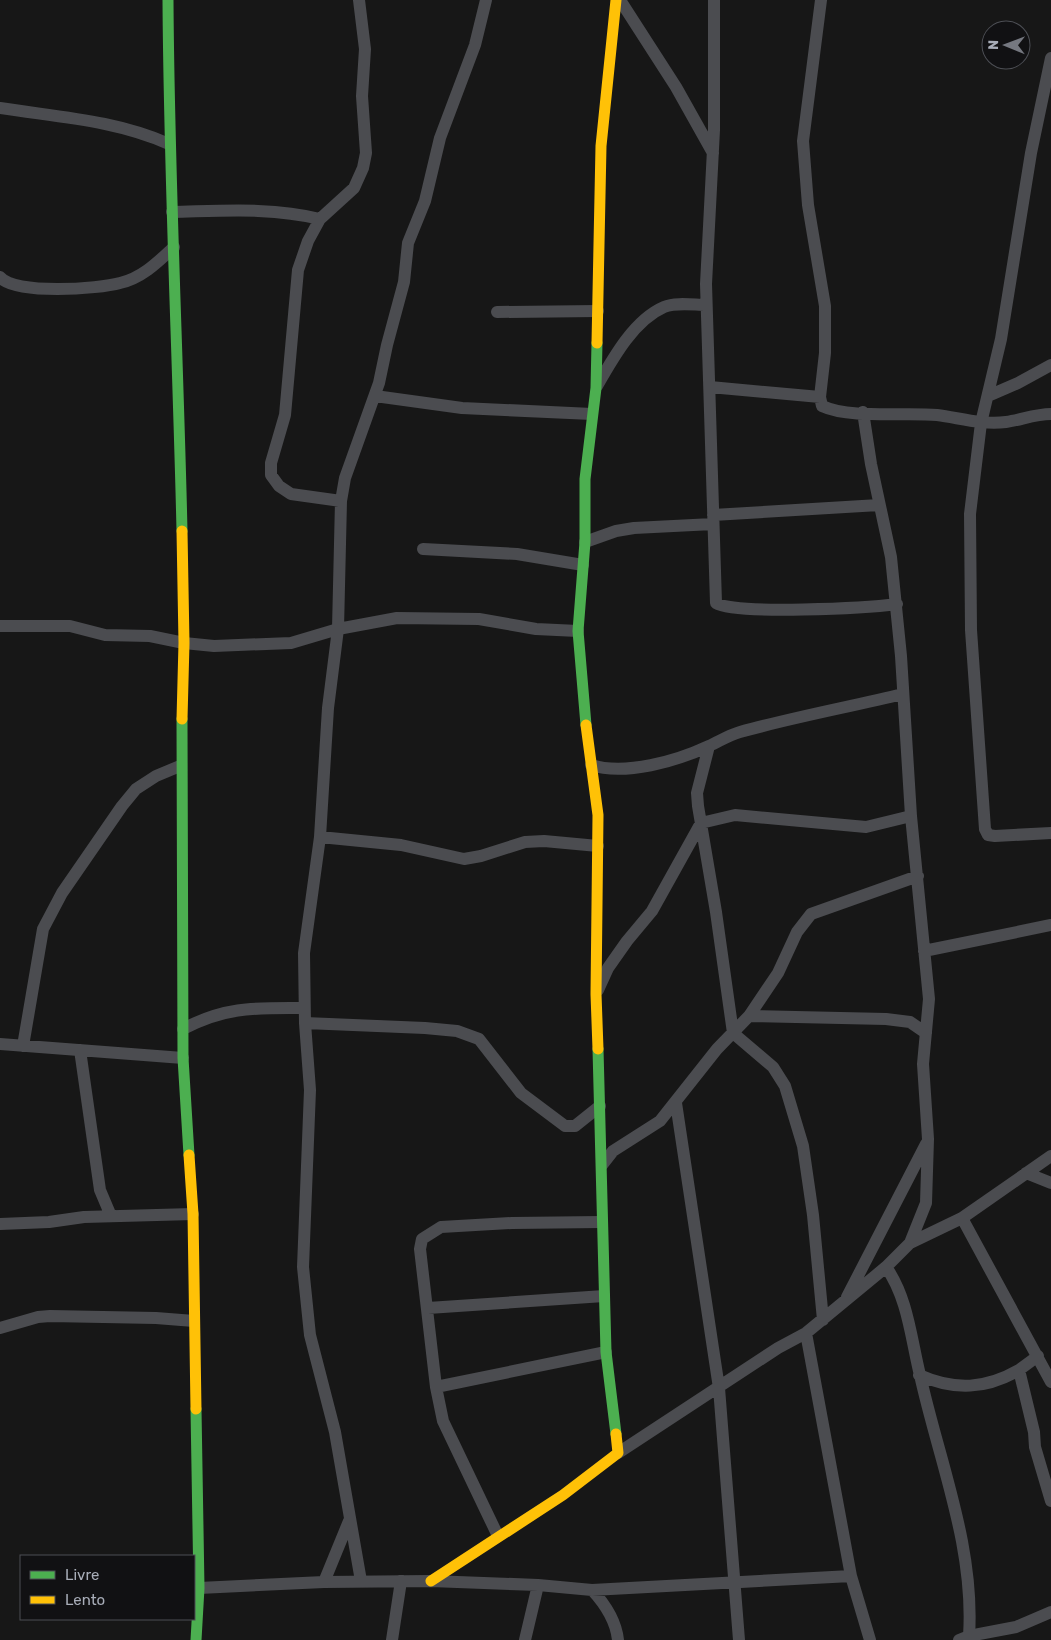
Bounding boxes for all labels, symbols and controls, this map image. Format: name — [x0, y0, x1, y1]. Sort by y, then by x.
north arrow — [981, 20, 1031, 70]
text: N — [985, 40, 1002, 50]
legend — [20, 1555, 195, 1620]
text: Livre — [65, 1566, 99, 1584]
text: Lento — [65, 1591, 105, 1609]

